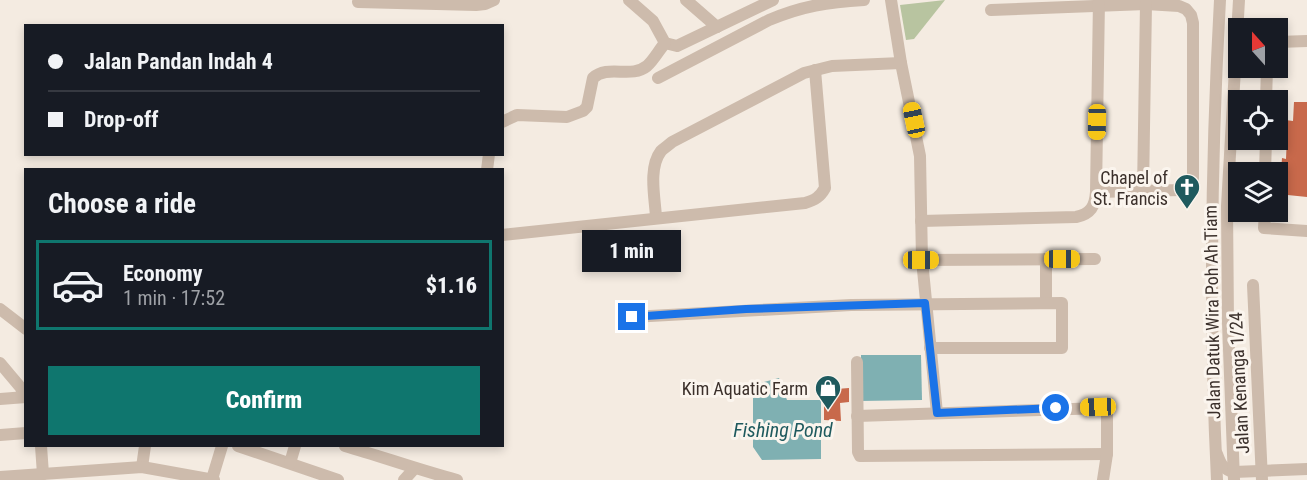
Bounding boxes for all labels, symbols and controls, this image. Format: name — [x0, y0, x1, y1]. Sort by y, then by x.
north arrow — [1228, 18, 1288, 78]
map controls — [1228, 18, 1288, 222]
text: Jalan Pandan Indah 4 — [84, 49, 273, 74]
button: locate — [1228, 90, 1288, 150]
car — [901, 101, 927, 139]
car — [1088, 104, 1106, 140]
text: Drop-off — [84, 107, 158, 132]
button: layers — [1228, 162, 1288, 222]
place label: Chapel of St. Francis — [1093, 167, 1168, 209]
church icon: Chapel of St. Francis — [1172, 172, 1202, 210]
text: Choose a ride — [48, 188, 196, 220]
street label: Jalan Datuk Wira Poh Ah Tiam — [1200, 205, 1224, 419]
callout: 1 min — [582, 230, 682, 272]
text: 1 min — [609, 239, 654, 263]
car — [1044, 250, 1080, 268]
car — [903, 251, 939, 269]
icon: car — [51, 258, 105, 312]
text: Economy — [123, 261, 203, 286]
text: $1.16 — [426, 273, 477, 298]
text: 1 min · 17:52 — [123, 286, 225, 310]
route end — [618, 303, 645, 330]
street label: Jalan Kenanga 1/24 — [1225, 311, 1253, 454]
button: Confirm — [48, 366, 480, 435]
shop icon: Kim Aquatic Farm — [813, 373, 843, 411]
place label: Kim Aquatic Farm — [682, 378, 808, 399]
route start — [1042, 394, 1069, 421]
car — [1080, 397, 1116, 417]
water label: Fishing Pond — [733, 418, 833, 442]

